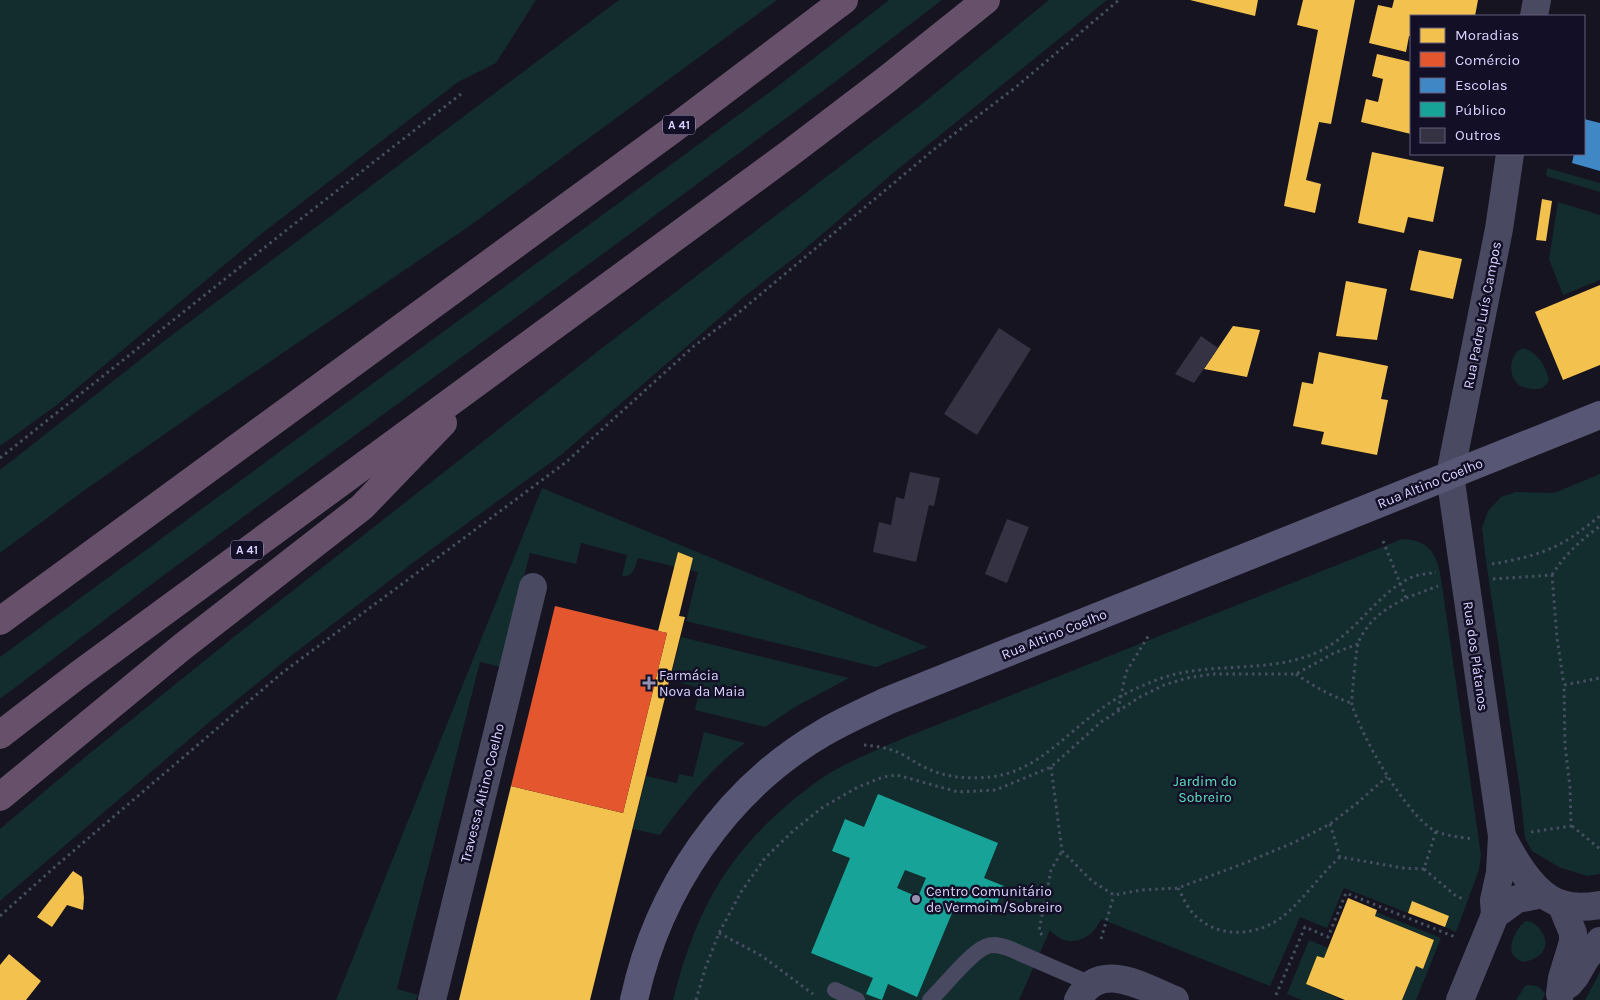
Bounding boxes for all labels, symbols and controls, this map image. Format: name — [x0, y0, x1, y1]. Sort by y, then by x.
legend — [1410, 15, 1585, 155]
text: Moradias — [1455, 26, 1519, 44]
text: Comércio — [1455, 51, 1520, 69]
text: Escolas — [1455, 76, 1508, 94]
text: Público — [1455, 101, 1506, 119]
road number: A 41 — [663, 116, 695, 134]
text: Outros — [1455, 126, 1501, 144]
street label: Rua Padre Luís Campos — [1460, 240, 1505, 390]
street label: Rua Altino Coelho — [1375, 455, 1485, 512]
road number: A 41 — [231, 540, 263, 560]
street label: Rua dos Plátanos — [1459, 600, 1492, 712]
street label: Rua Altino Coelho — [999, 606, 1109, 663]
place label: Farmácia Nova da Maia — [659, 667, 745, 700]
marker: Farmácia Nova da Maia — [643, 677, 655, 689]
street label: Travessa Altino Coelho — [457, 722, 508, 865]
park label: Jardim do Sobreiro — [1173, 773, 1237, 806]
place label: Centro Comunitário de Vermoim/Sobreiro — [926, 883, 1062, 916]
marker: Centro Comunitário de Vermoim/Sobreiro — [910, 893, 922, 905]

